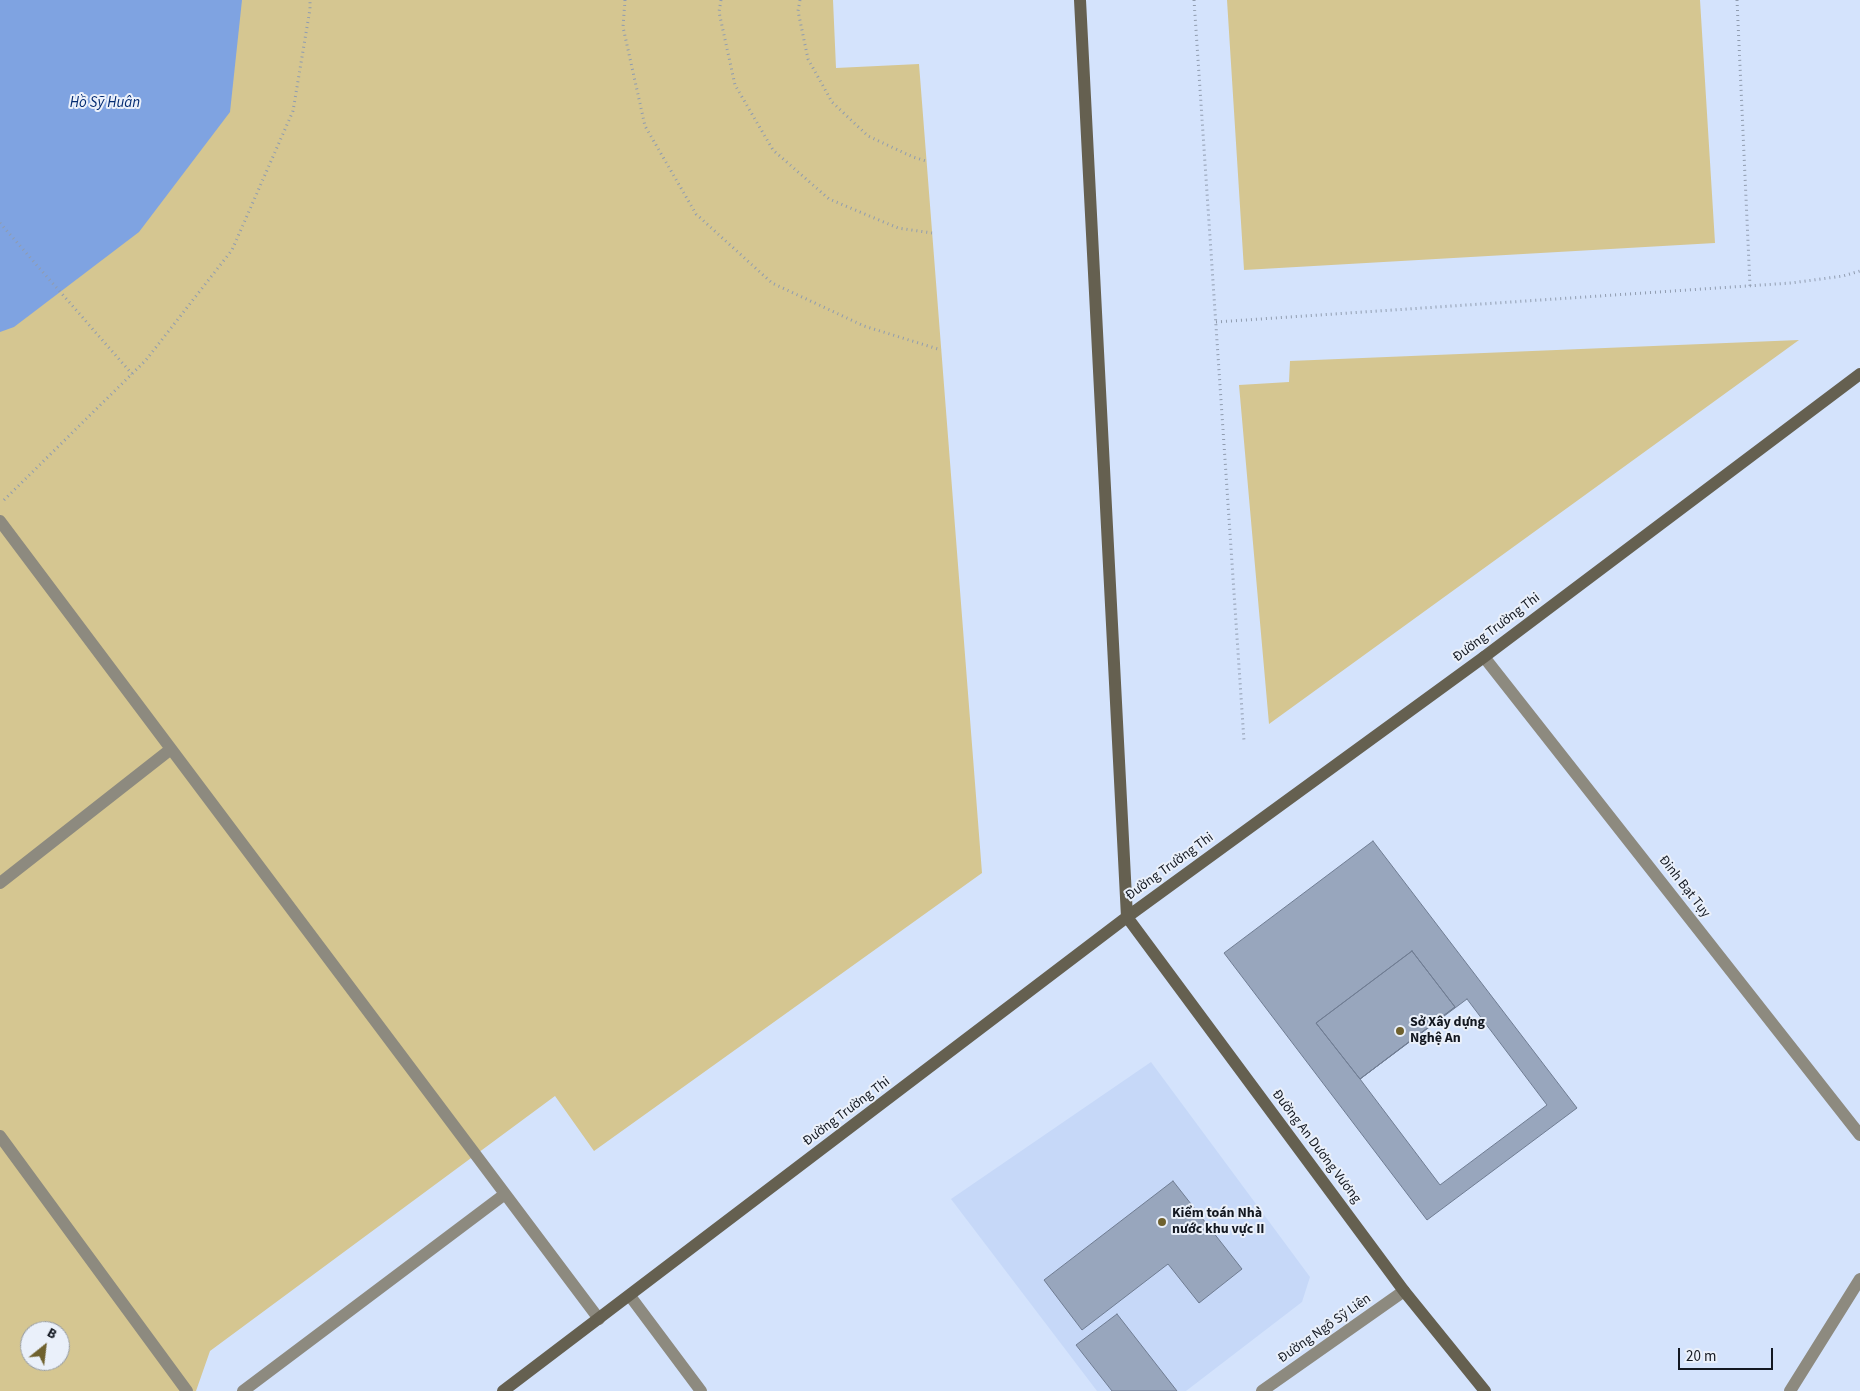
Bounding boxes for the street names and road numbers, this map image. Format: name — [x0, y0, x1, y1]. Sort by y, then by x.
street label: Đường Trường Thi — [1450, 590, 1544, 666]
street label: Đường Trường Thi — [1123, 829, 1217, 905]
street label: Đinh Bạt Tụy — [1655, 853, 1713, 921]
street label: Đường Trường Thi — [800, 1074, 894, 1150]
street label: Đường An Dương Vương — [1268, 1087, 1364, 1207]
street label: Đường Ngô Sỹ Liên — [1275, 1291, 1375, 1367]

